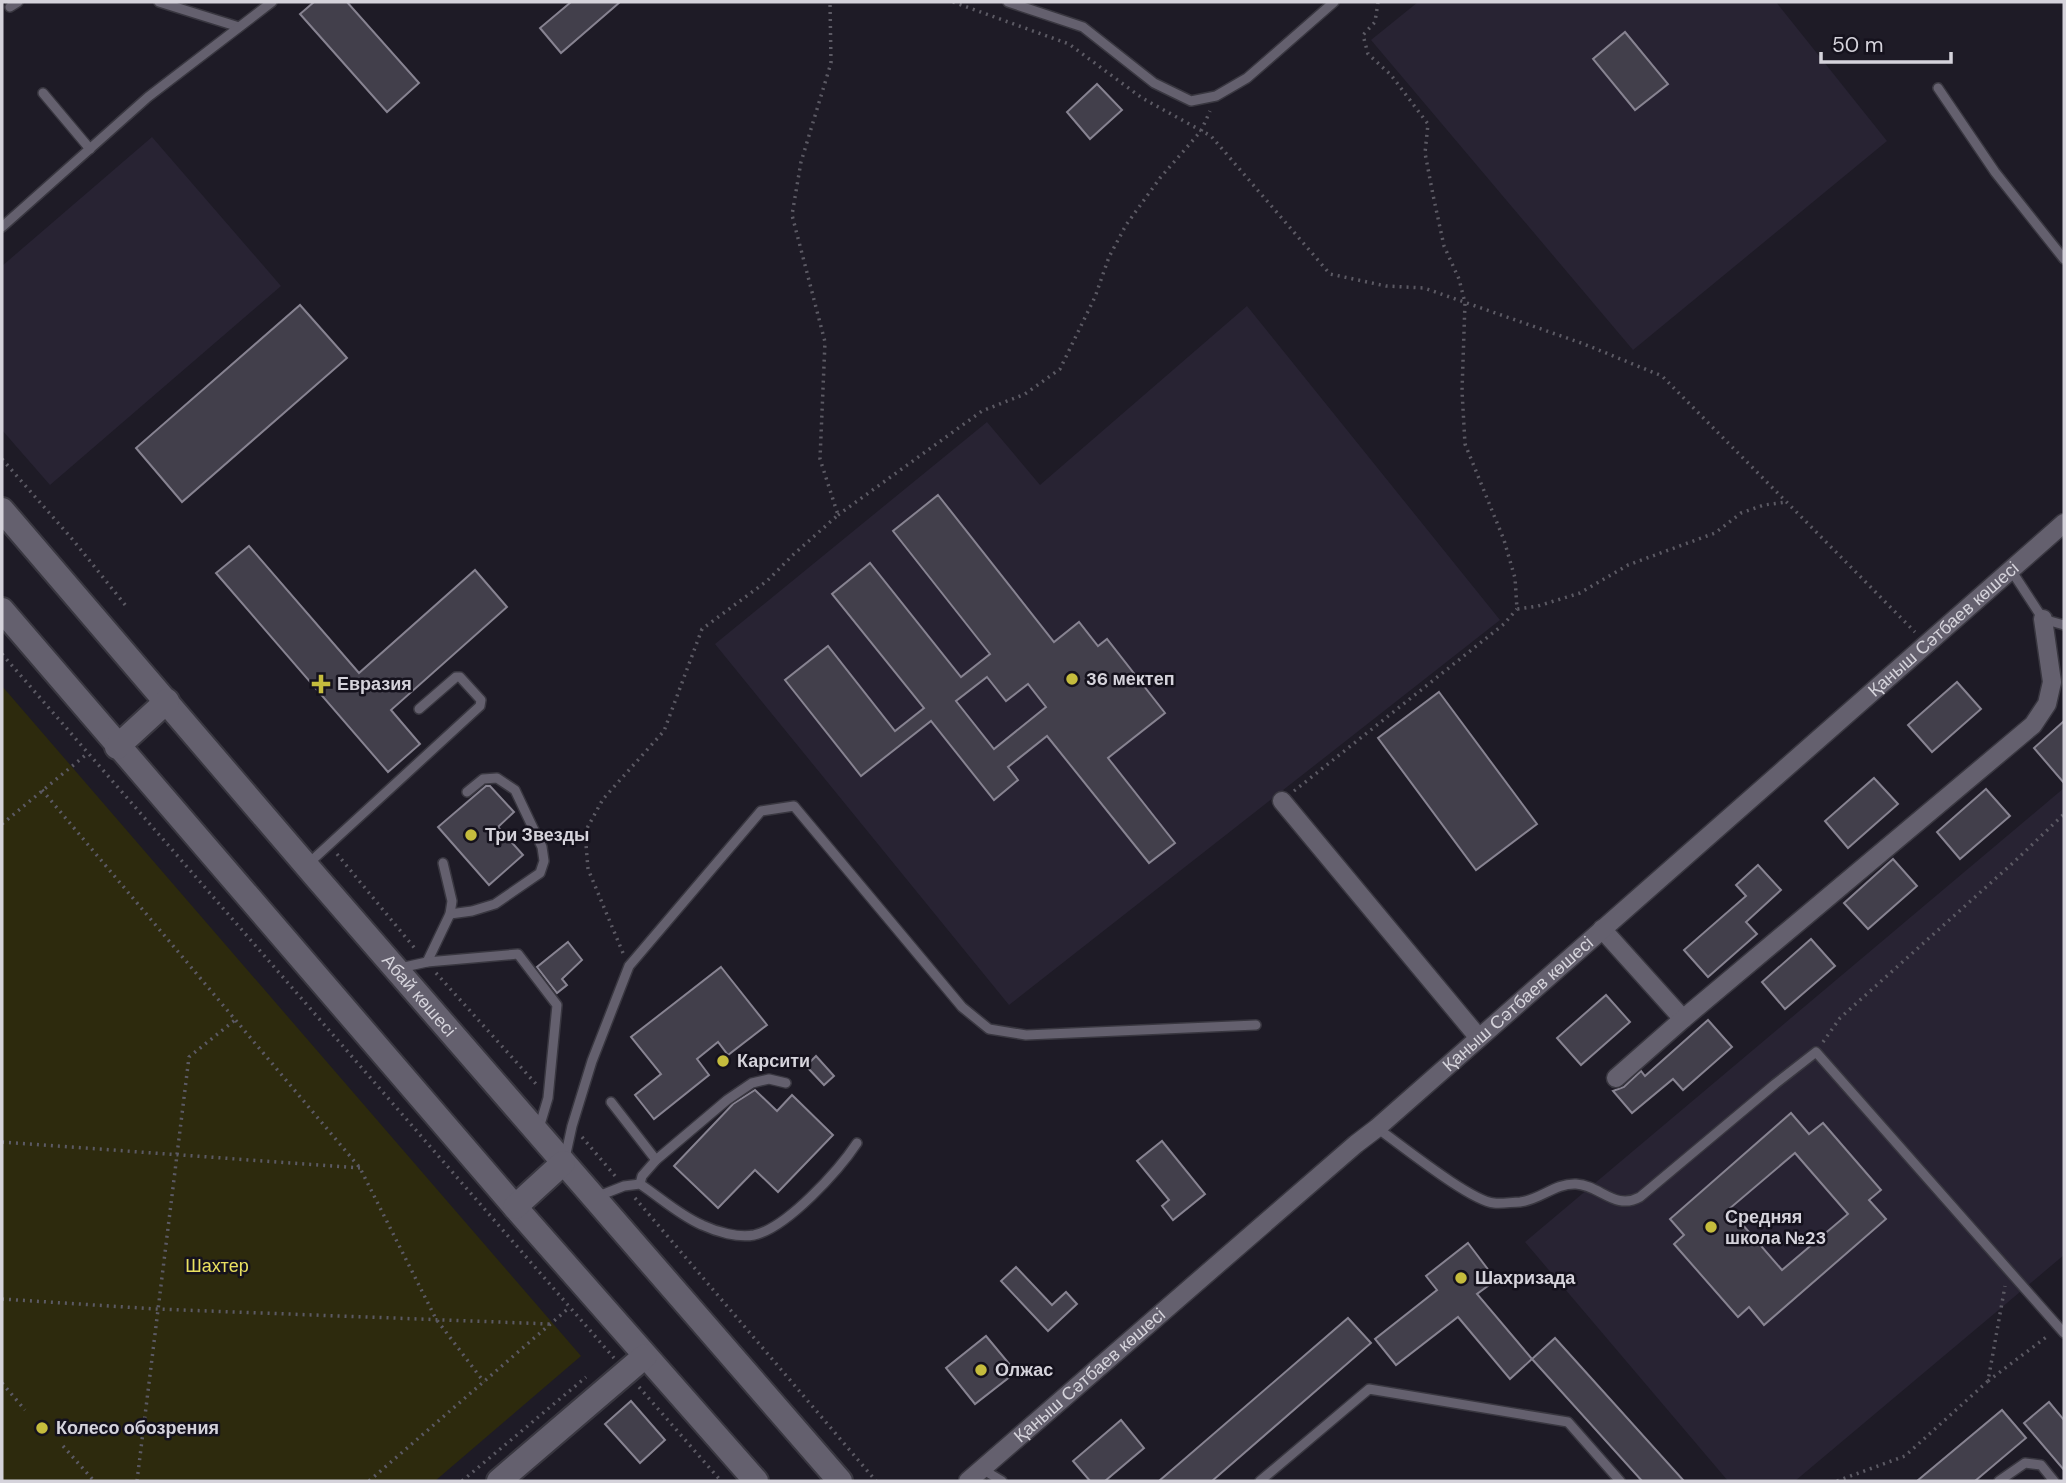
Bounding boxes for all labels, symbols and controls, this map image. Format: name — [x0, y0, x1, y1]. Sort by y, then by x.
scale bar — [1821, 21, 1951, 65]
text: 50 m — [1832, 31, 1883, 59]
street label: Қаныш Сәтбаев көшесі — [1863, 556, 2024, 702]
place label: 36 мектеп — [1086, 667, 1175, 691]
marker: 36 мектеп — [1064, 671, 1080, 687]
place label: Евразия — [337, 672, 412, 696]
marker: Евразия — [311, 674, 331, 694]
place label: Три Звезды — [485, 823, 589, 847]
marker: Три Звезды — [463, 827, 479, 843]
street label: Қаныш Сәтбаев көшесі — [1437, 931, 1598, 1077]
street label: Абай көшесі — [376, 949, 461, 1042]
place label: Карсити — [737, 1049, 810, 1073]
marker: Карсити — [715, 1053, 731, 1069]
place label: Средняя школа №23 — [1725, 1205, 1826, 1250]
marker: Средняя школа №23 — [1703, 1219, 1719, 1235]
park label: Шахтер — [185, 1254, 249, 1278]
place label: Шахризада — [1475, 1266, 1576, 1290]
marker: Шахризада — [1453, 1270, 1469, 1286]
street label: Қаныш Сәтбаев көшесі — [1009, 1303, 1170, 1448]
place label: Олжас — [995, 1358, 1053, 1382]
marker: Олжас — [973, 1362, 989, 1378]
place label: Колесо обозрения — [56, 1416, 219, 1440]
marker: Колесо обозрения — [34, 1420, 50, 1436]

